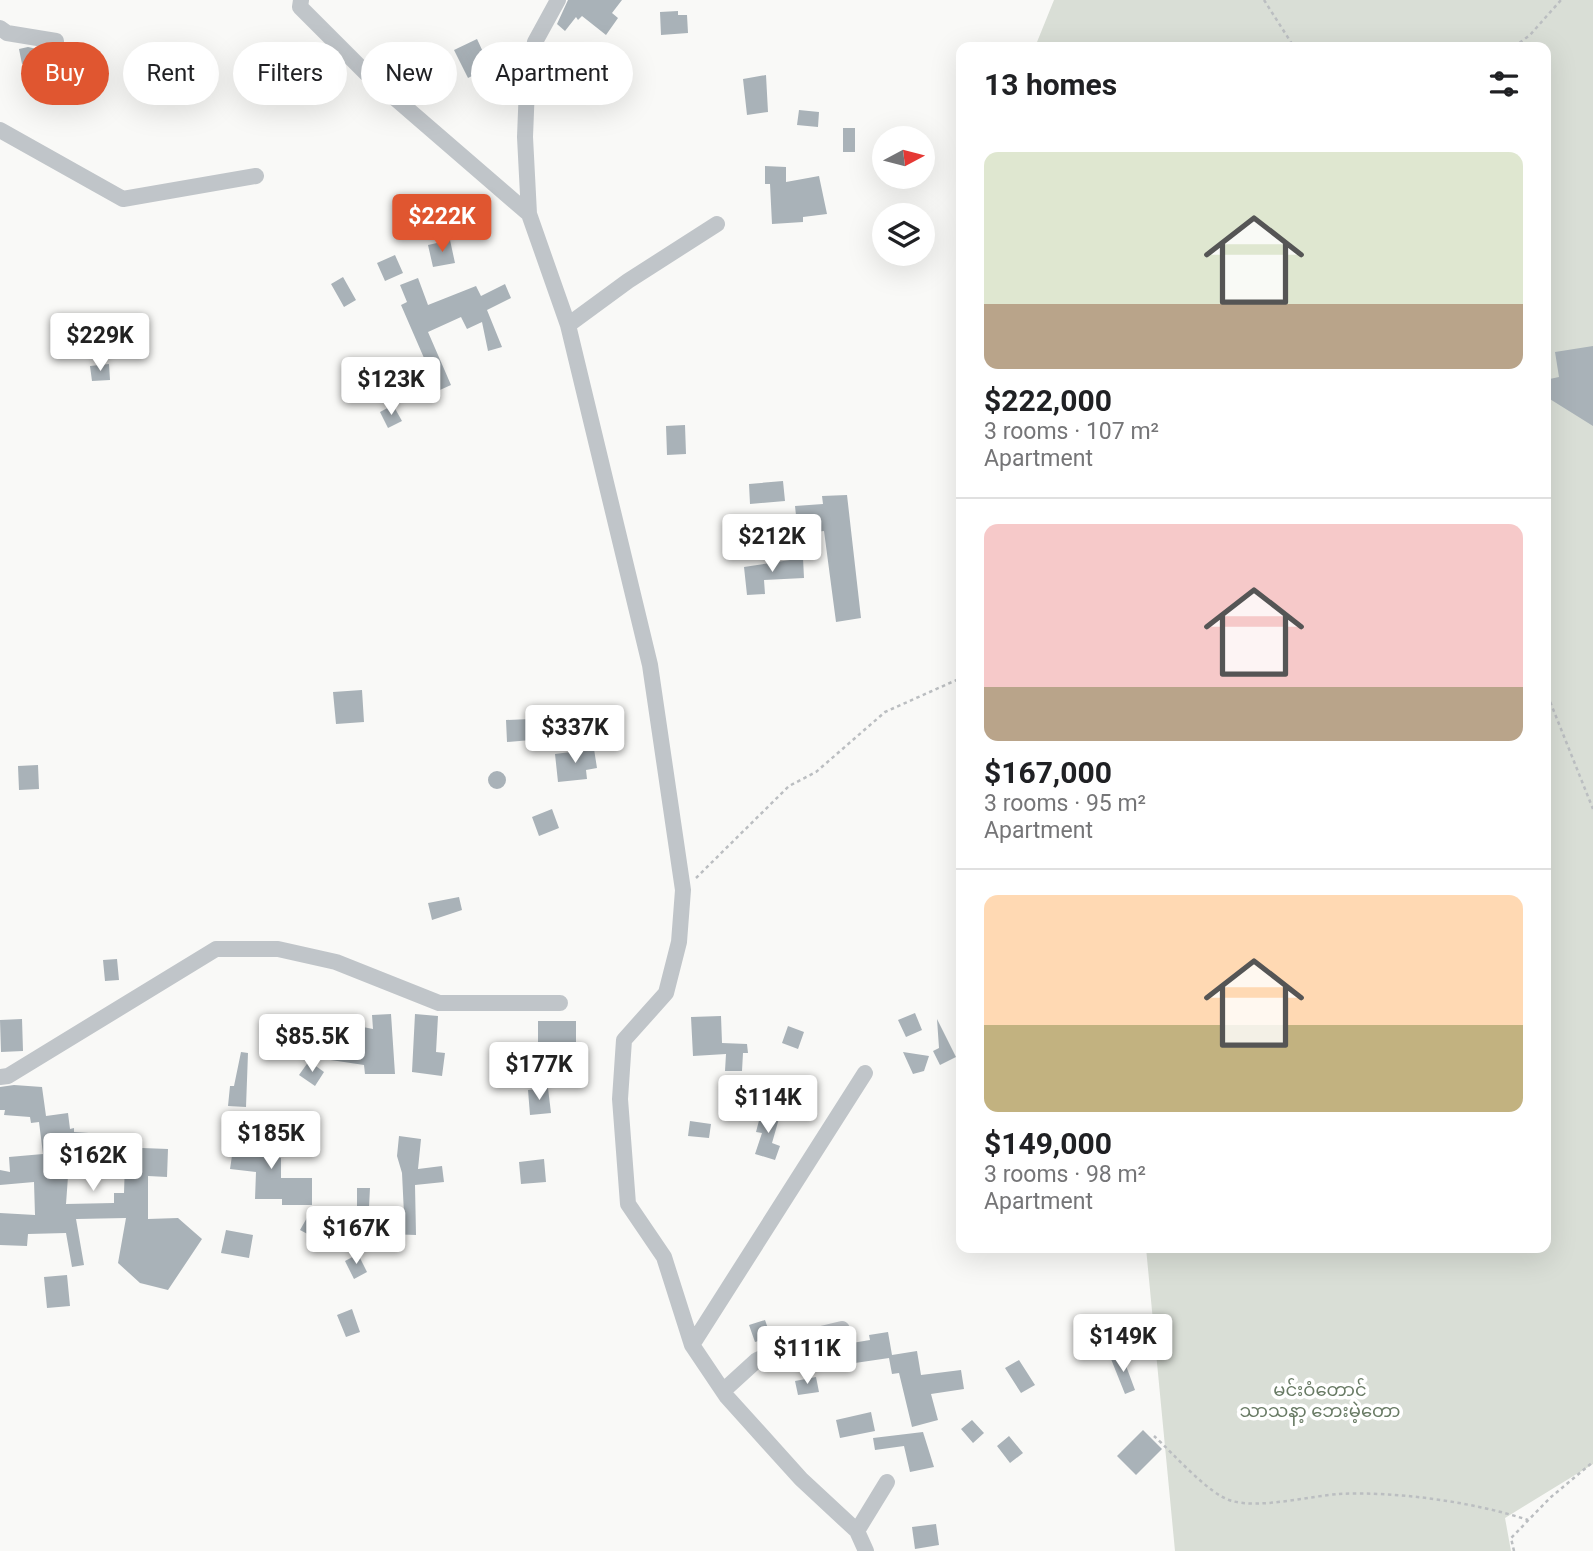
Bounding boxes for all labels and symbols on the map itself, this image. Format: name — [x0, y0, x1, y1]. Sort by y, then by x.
north arrow — [872, 126, 934, 189]
pin: $222K — [393, 194, 491, 254]
pin: $229K — [51, 314, 149, 373]
pin: $123K — [342, 358, 440, 417]
pin: $212K — [723, 514, 821, 574]
pin: $337K — [526, 706, 624, 765]
pin: $85.5K — [255, 1014, 369, 1074]
pin: $177K — [490, 1042, 588, 1102]
pin: $114K — [719, 1076, 817, 1135]
pin: $185K — [222, 1112, 320, 1171]
pin: $162K — [44, 1134, 142, 1193]
pin: $167K — [307, 1206, 405, 1266]
pin: $149K — [1074, 1314, 1172, 1374]
pin: $111K — [758, 1326, 856, 1386]
park label: မင်းဝံတောင် သာသနာ့ ‌ဘေးမဲ့တော — [1240, 1377, 1400, 1426]

